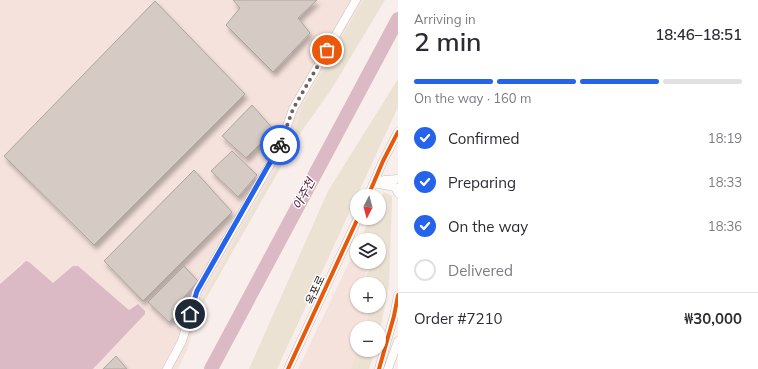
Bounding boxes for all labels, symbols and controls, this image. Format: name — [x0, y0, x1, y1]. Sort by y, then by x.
text: Arriving in — [414, 11, 476, 27]
text: 2 min — [414, 25, 482, 58]
text: 18:46–18:51 — [655, 25, 742, 44]
pin — [310, 33, 344, 67]
icon: bag — [316, 39, 338, 61]
text: On the way · 160 m — [414, 90, 531, 106]
courier — [260, 125, 300, 165]
icon: check — [414, 127, 436, 149]
text: Confirmed — [448, 129, 519, 148]
text: 18:19 — [708, 130, 742, 146]
icon: bike — [269, 134, 291, 156]
icon: check — [414, 171, 436, 193]
text: Preparing — [448, 173, 516, 192]
water label: 아주천 — [289, 174, 319, 212]
text: 18:33 — [708, 174, 742, 190]
north arrow — [350, 189, 386, 225]
map controls — [350, 189, 386, 357]
icon: check — [414, 215, 436, 237]
text: On the way — [448, 217, 528, 236]
text: 18:36 — [708, 218, 742, 234]
button: layers — [350, 233, 386, 269]
text: Delivered — [448, 261, 513, 280]
street label: 옥포로 — [302, 273, 328, 307]
button: + — [350, 277, 386, 313]
pin — [173, 297, 207, 331]
icon: home — [179, 303, 201, 325]
text: Order #7210 — [414, 309, 502, 328]
text: ₩30,000 — [684, 309, 742, 328]
button: − — [350, 321, 386, 357]

